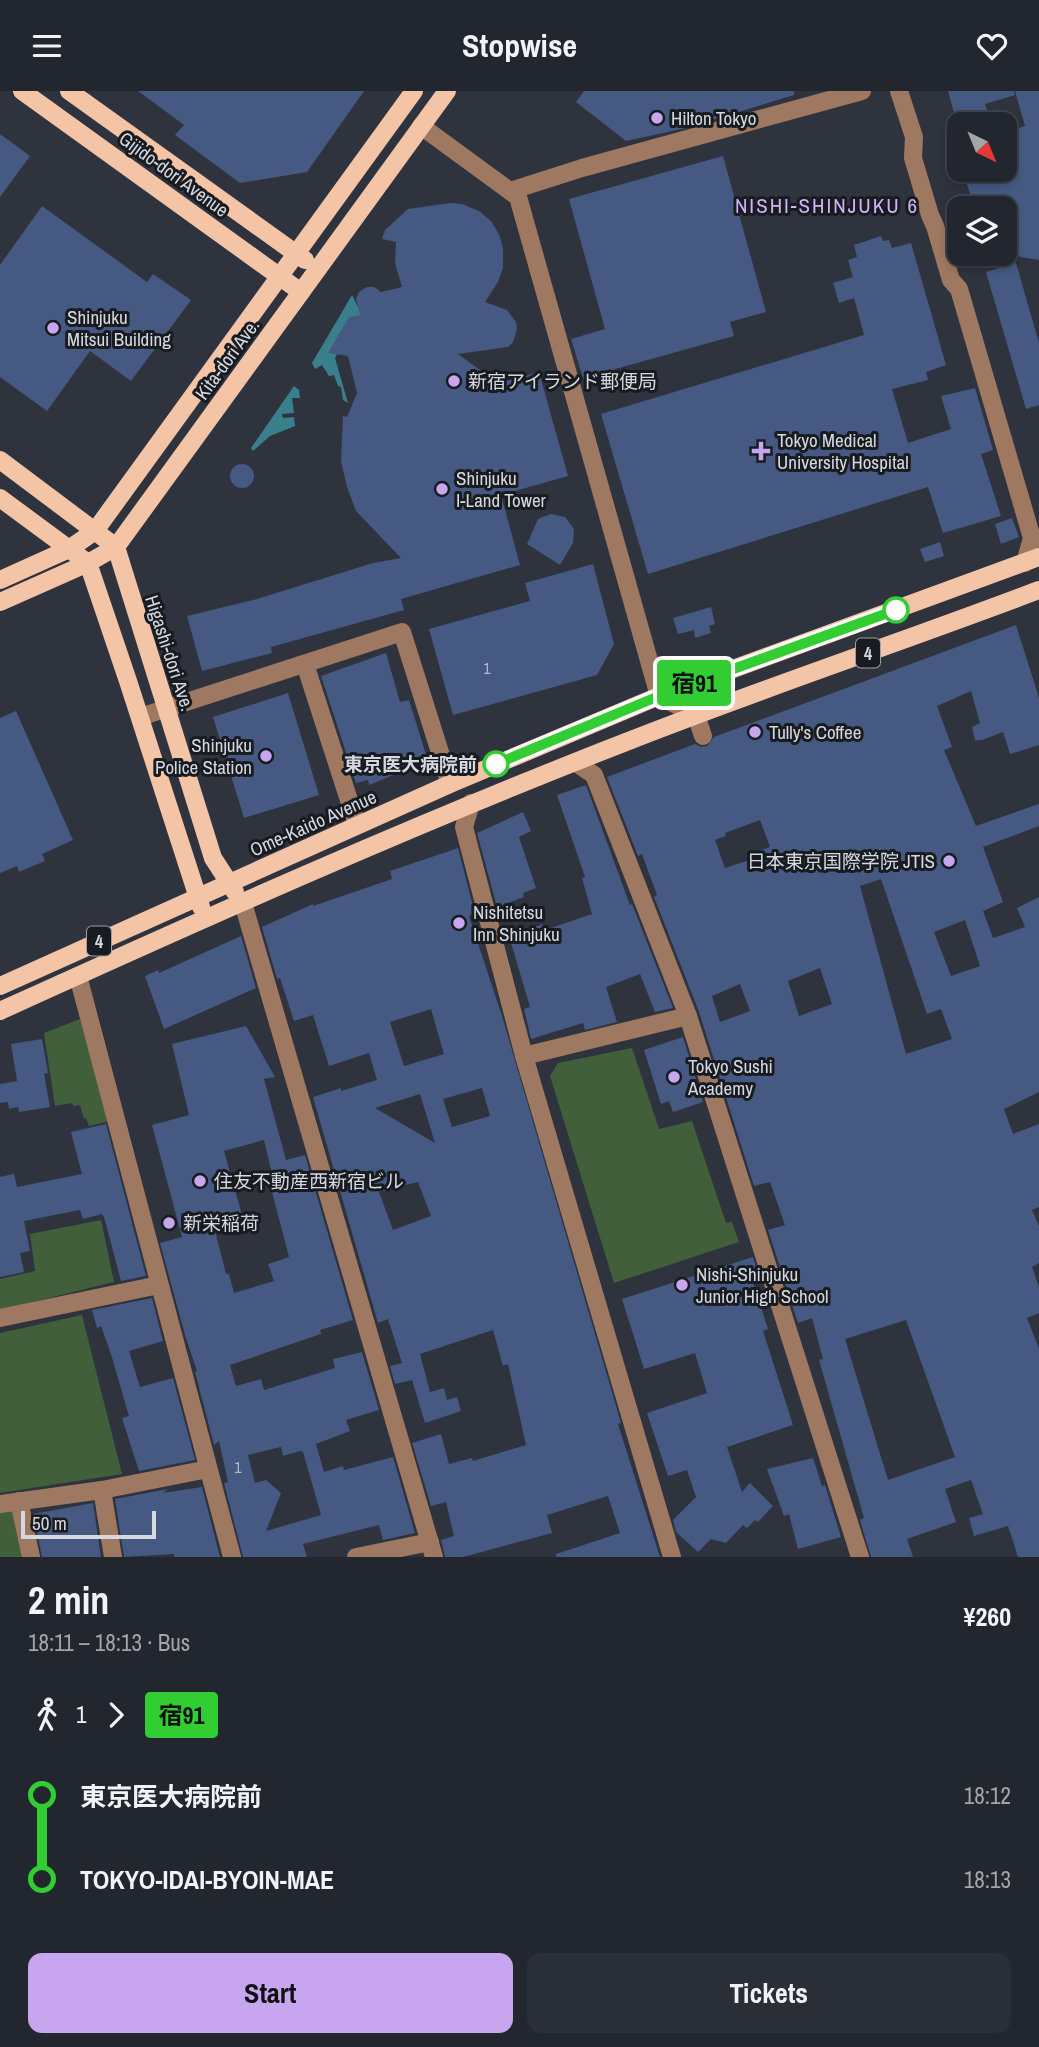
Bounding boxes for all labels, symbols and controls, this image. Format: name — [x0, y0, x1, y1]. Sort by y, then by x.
text: Stopwise — [462, 24, 577, 67]
icon: menu — [28, 27, 66, 65]
icon: heart — [973, 27, 1011, 65]
place label: Hilton Tokyo — [671, 105, 756, 131]
marker: Hilton Tokyo — [649, 110, 665, 126]
north arrow — [947, 112, 1017, 182]
map controls — [947, 112, 1017, 266]
street label: Gijido-dori Avenue — [114, 125, 234, 223]
district label: NISHI-SHINJUKU 6 — [735, 191, 919, 220]
button: layers — [947, 196, 1017, 266]
place label: Shinjuku Mitsui Building — [67, 304, 171, 352]
street label: Kita-dori Ave. — [189, 313, 265, 405]
marker: Shinjuku Mitsui Building — [45, 320, 61, 336]
place label: 新宿アイランド郵便局 — [468, 368, 657, 394]
marker: 新宿アイランド郵便局 — [446, 373, 462, 389]
place label: Tokyo Medical University Hospital — [777, 427, 909, 475]
marker: Tokyo Medical University Hospital — [751, 441, 771, 461]
place label: Shinjuku I-Land Tower — [456, 465, 547, 513]
marker: Shinjuku I-Land Tower — [434, 481, 450, 497]
street label: Higashi-dori Ave. — [139, 592, 201, 714]
unlabelled marker — [883, 597, 909, 623]
road number: 4 — [856, 639, 880, 667]
house number: 1 — [483, 657, 491, 679]
line badge: 宿91 — [654, 660, 734, 706]
text: 宿91 — [671, 667, 717, 699]
place label: Tully's Coffee — [769, 719, 861, 745]
marker: Tully's Coffee — [747, 724, 763, 740]
place label: Shinjuku Police Station — [155, 732, 252, 780]
marker: Shinjuku Police Station — [258, 748, 274, 764]
place label: 東京医大病院前 — [344, 751, 477, 777]
marker: 東京医大病院前 — [483, 751, 509, 777]
street label: Ome-Kaido Avenue — [246, 784, 380, 862]
place label: 日本東京国際学院 JTIS — [747, 848, 935, 874]
marker: 日本東京国際学院 JTIS — [941, 853, 957, 869]
place label: Nishitetsu Inn Shinjuku — [473, 899, 560, 947]
marker: Nishitetsu Inn Shinjuku — [451, 915, 467, 931]
road number: 4 — [87, 927, 111, 955]
place label: Tokyo Sushi Academy — [687, 1053, 773, 1101]
marker: Tokyo Sushi Academy — [666, 1069, 682, 1085]
place label: 住友不動産西新宿ビル — [214, 1168, 404, 1194]
marker: 住友不動産西新宿ビル — [192, 1173, 208, 1189]
place label: 新栄稲荷 — [183, 1210, 259, 1236]
marker: 新栄稲荷 — [161, 1215, 177, 1231]
place label: Nishi-Shinjuku Junior High School — [696, 1261, 829, 1309]
marker: Nishi-Shinjuku Junior High School — [674, 1277, 690, 1293]
house number: 1 — [234, 1456, 242, 1478]
scale bar — [21, 1508, 156, 1540]
text: 50 m — [32, 1510, 67, 1536]
text: 2 min — [28, 1575, 109, 1626]
text: ¥260 — [964, 1599, 1011, 1634]
text: 18:11 – 18:13 · Bus — [28, 1627, 190, 1658]
icon: walk — [28, 1696, 66, 1734]
icon: forward — [97, 1696, 135, 1734]
text: 1 — [76, 1699, 87, 1730]
text: 宿91 — [159, 1699, 204, 1731]
text: 東京医大病院前 — [80, 1779, 262, 1814]
text: 18:12 — [964, 1780, 1011, 1811]
text: TOKYO-IDAI-BYOIN-MAE — [80, 1862, 334, 1897]
text: 18:13 — [964, 1864, 1011, 1895]
button: Start — [28, 1953, 513, 2033]
button: Tickets — [527, 1953, 1011, 2033]

